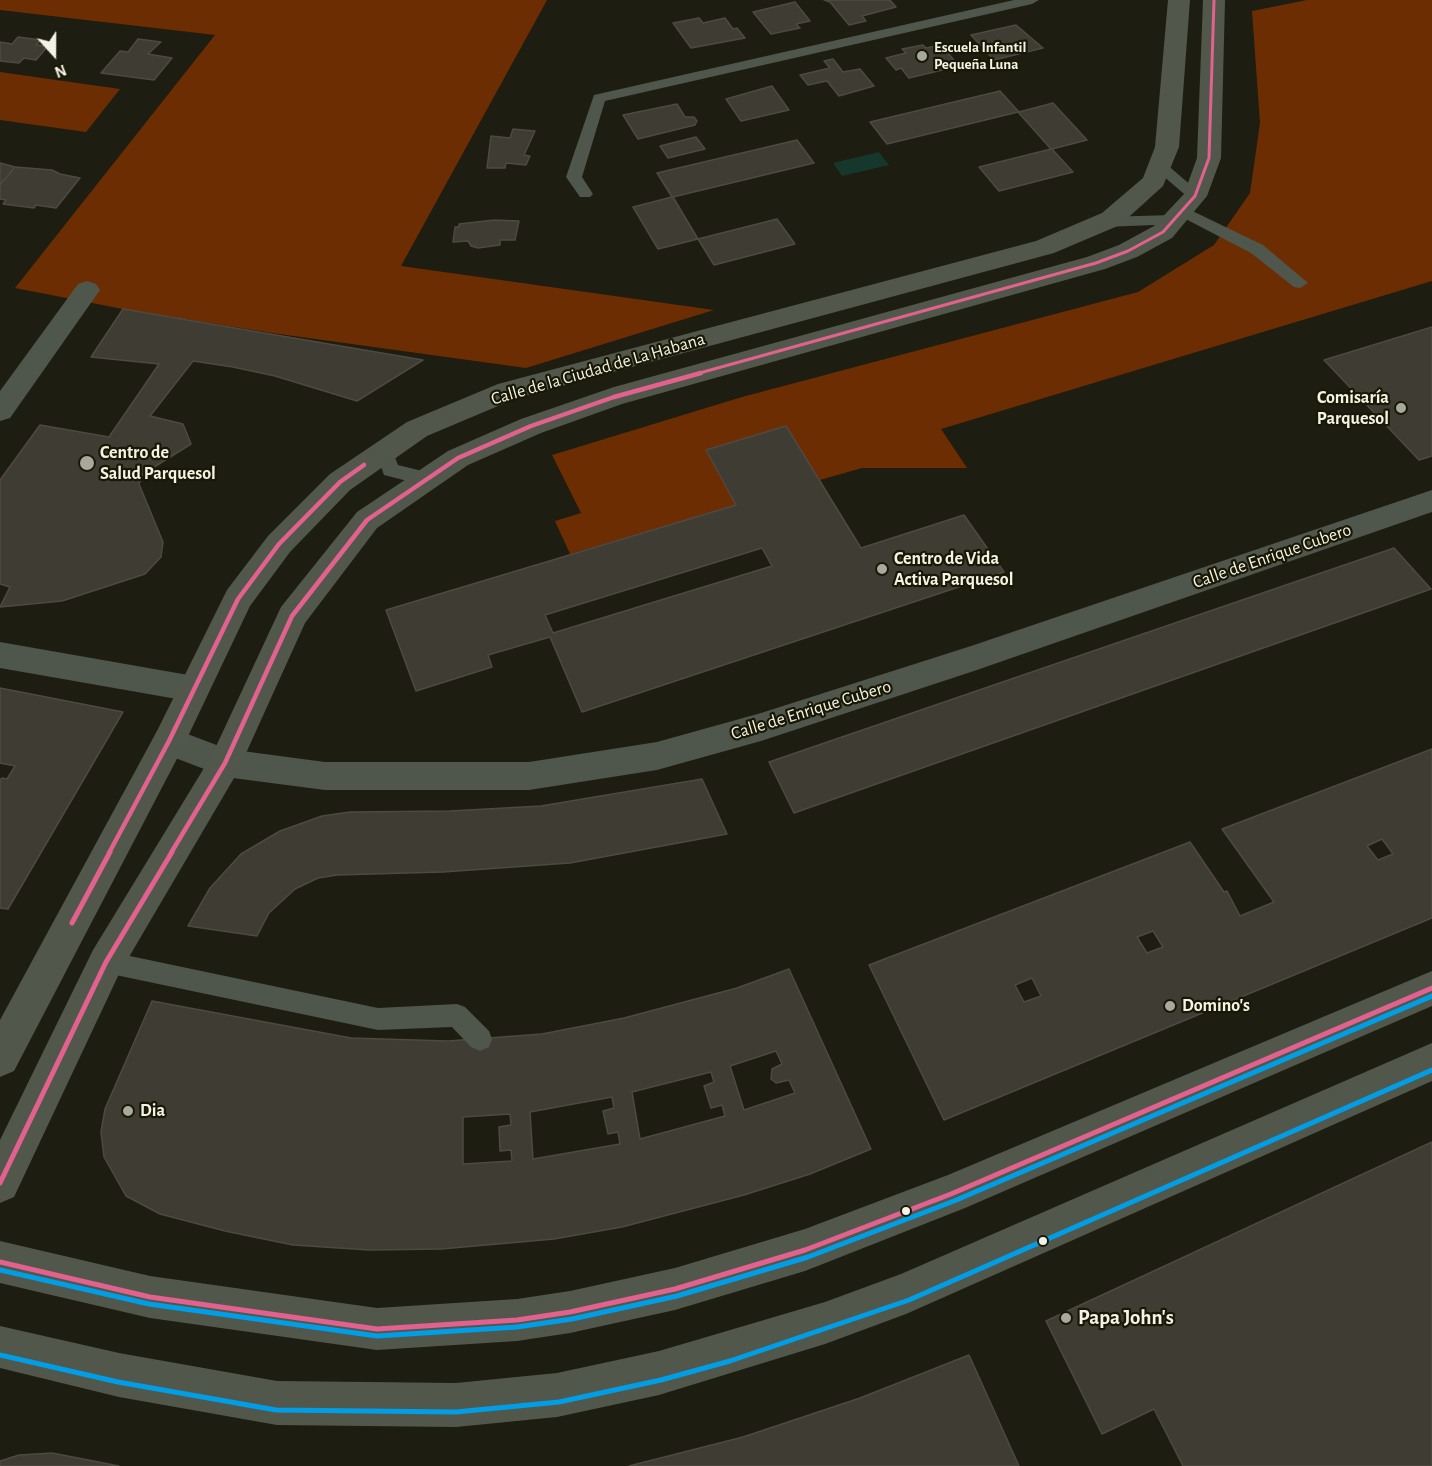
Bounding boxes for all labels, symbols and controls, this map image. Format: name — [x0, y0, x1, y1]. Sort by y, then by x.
north arrow — [24, 24, 84, 84]
place label: Escuela Infantil Pequeña Luna — [934, 38, 1026, 73]
marker: Escuela Infantil Pequeña Luna — [915, 49, 929, 63]
text: N — [52, 61, 69, 80]
street label: Calle de la Ciudad de La Habana — [489, 328, 707, 410]
place label: Comisaría Parquesol — [1317, 387, 1389, 430]
marker: Comisaría Parquesol — [1394, 401, 1408, 415]
place label: Centro de Salud Parquesol — [100, 442, 216, 484]
marker: Centro de Salud Parquesol — [78, 454, 96, 472]
street label: Calle de Enrique Cubero — [1190, 519, 1354, 593]
place label: Centro de Vida Activa Parquesol — [894, 548, 1013, 590]
marker: Centro de Vida Activa Parquesol — [875, 562, 889, 576]
street label: Calle de Enrique Cubero — [728, 675, 894, 745]
place label: Domino's — [1182, 995, 1250, 1017]
marker: Domino's — [1163, 999, 1177, 1013]
place label: Dia — [140, 1100, 165, 1122]
marker: Dia — [121, 1104, 135, 1118]
unlabelled marker — [900, 1205, 912, 1217]
unlabelled marker — [1037, 1235, 1049, 1247]
place label: Papa John's — [1078, 1305, 1174, 1331]
marker: Papa John's — [1059, 1311, 1073, 1325]

